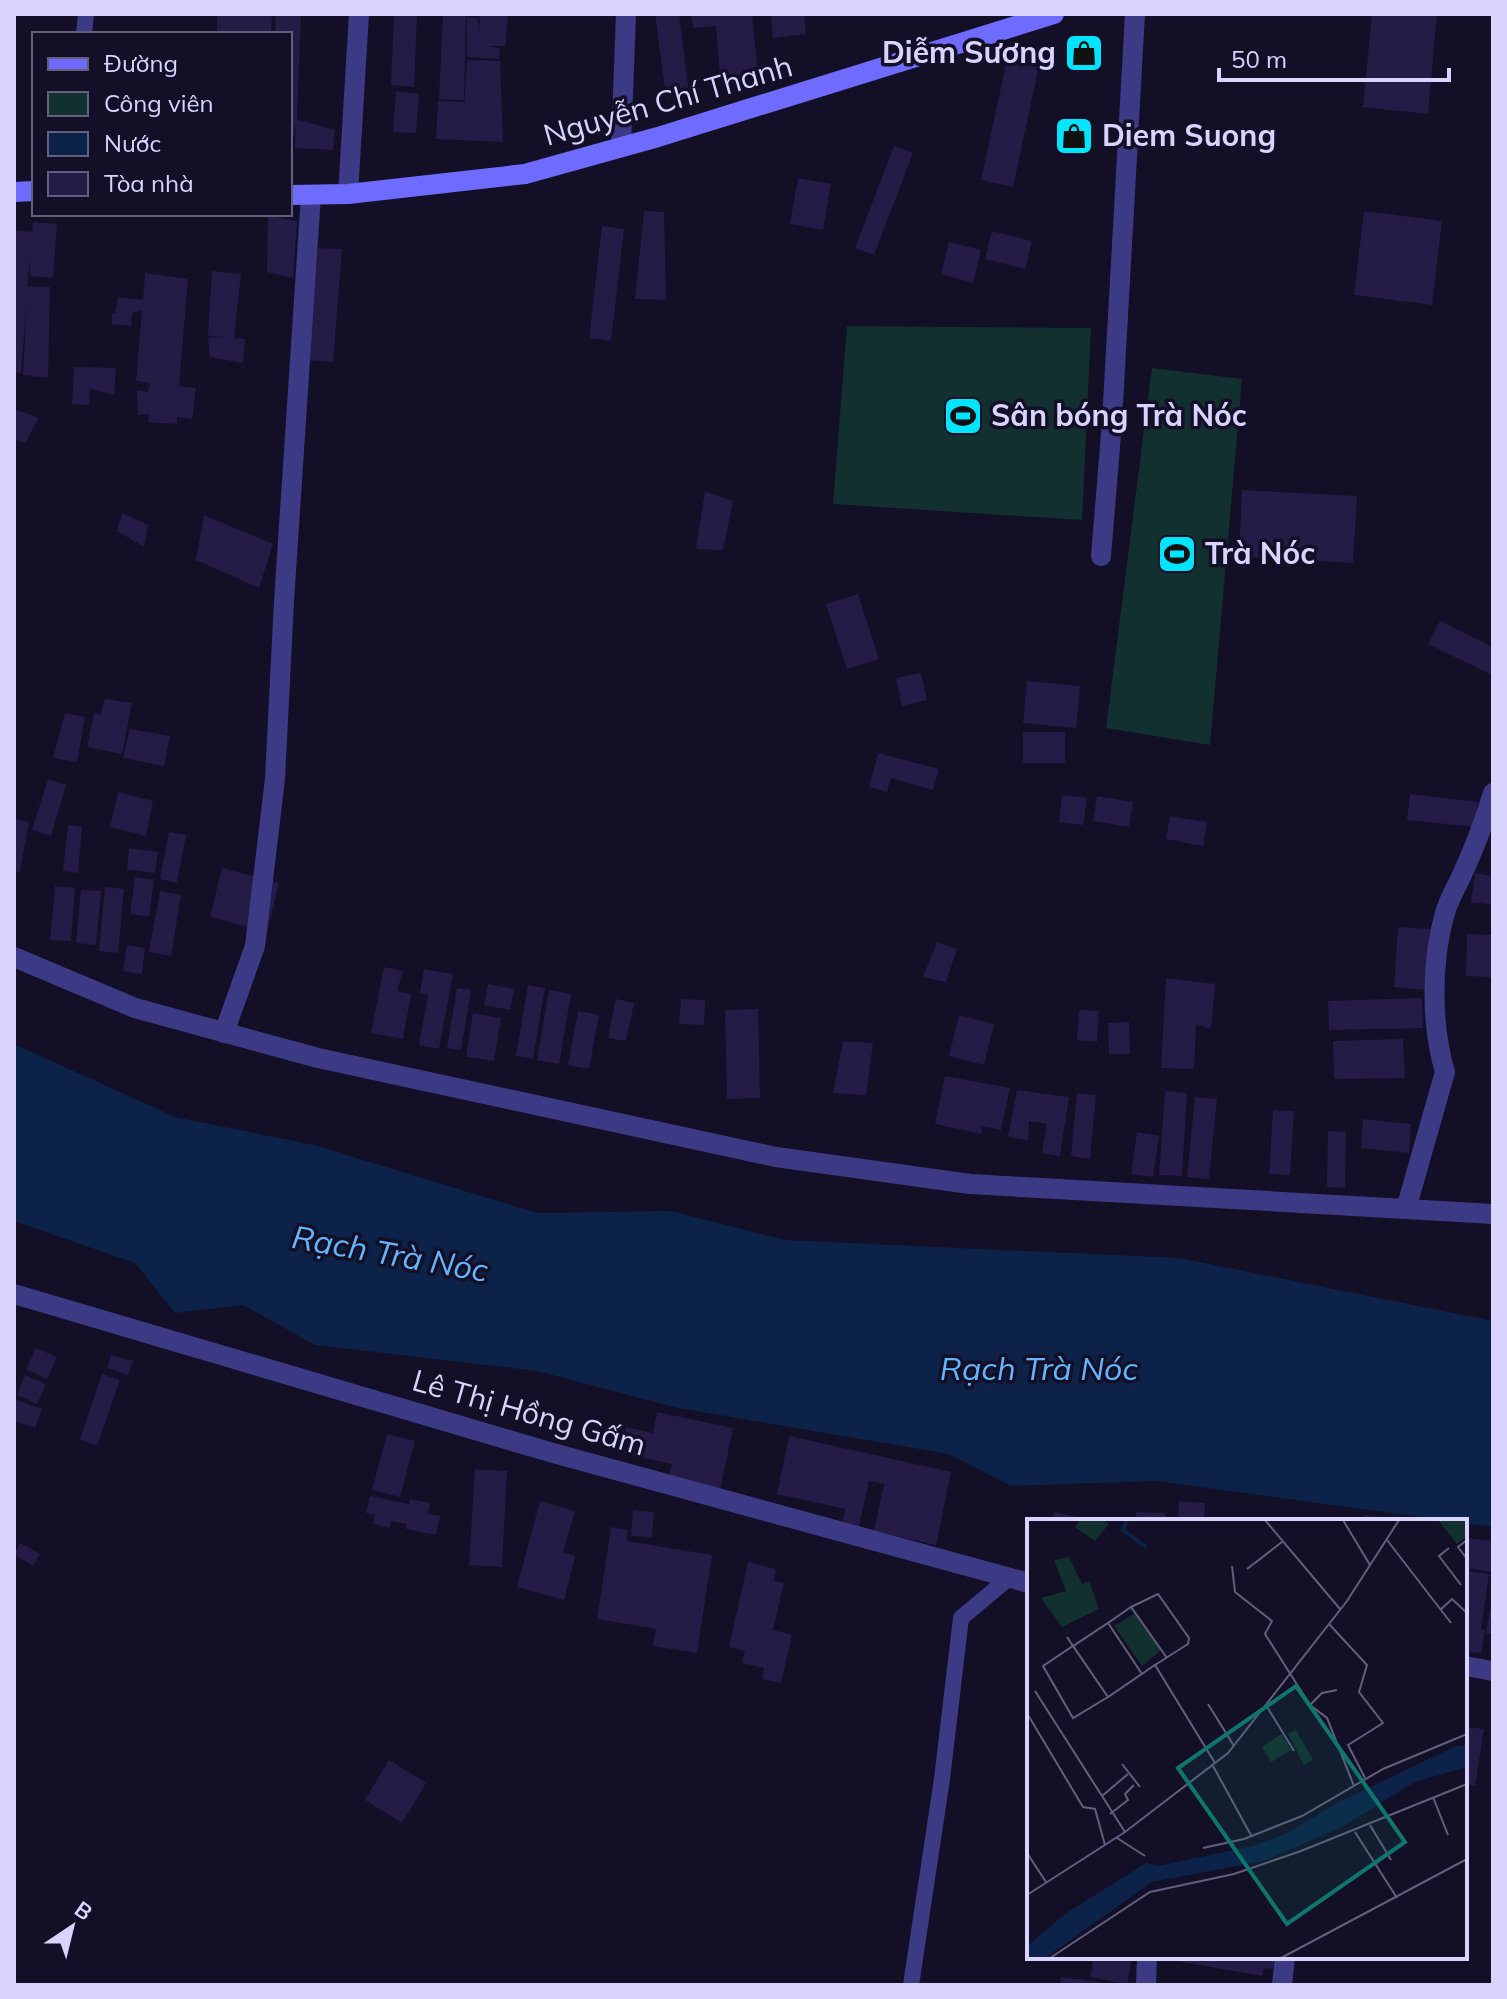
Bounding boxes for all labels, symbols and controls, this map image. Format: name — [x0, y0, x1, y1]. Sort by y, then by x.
legend — [32, 32, 292, 216]
shop icon: Diễm Sương — [1063, 32, 1105, 74]
scale bar — [1219, 32, 1449, 82]
place label: Diễm Sương — [882, 33, 1056, 71]
text: 50 m — [1231, 44, 1287, 74]
street label: Nguyễn Chí Thanh — [539, 46, 797, 154]
text: Đường — [104, 48, 178, 78]
text: Công viên — [104, 88, 214, 118]
shop icon: Diem Suong — [1053, 115, 1095, 157]
place label: Diem Suong — [1102, 116, 1276, 154]
text: Nước — [104, 128, 161, 158]
text: Tòa nhà — [104, 168, 194, 198]
sports icon: Sân bóng Trà Nóc — [942, 395, 984, 437]
place label: Sân bóng Trà Nóc — [991, 396, 1247, 434]
sports icon: Trà Nóc — [1156, 533, 1198, 575]
place label: Trà Nóc — [1205, 534, 1315, 572]
water label: Rạch Trà Nóc — [289, 1216, 491, 1290]
water label: Rạch Trà Nóc — [940, 1348, 1138, 1388]
street label: Lê Thị Hồng Gấm — [408, 1361, 650, 1464]
inset map — [1027, 1519, 1467, 1959]
north arrow — [32, 1887, 112, 1967]
text: B — [69, 1895, 98, 1926]

